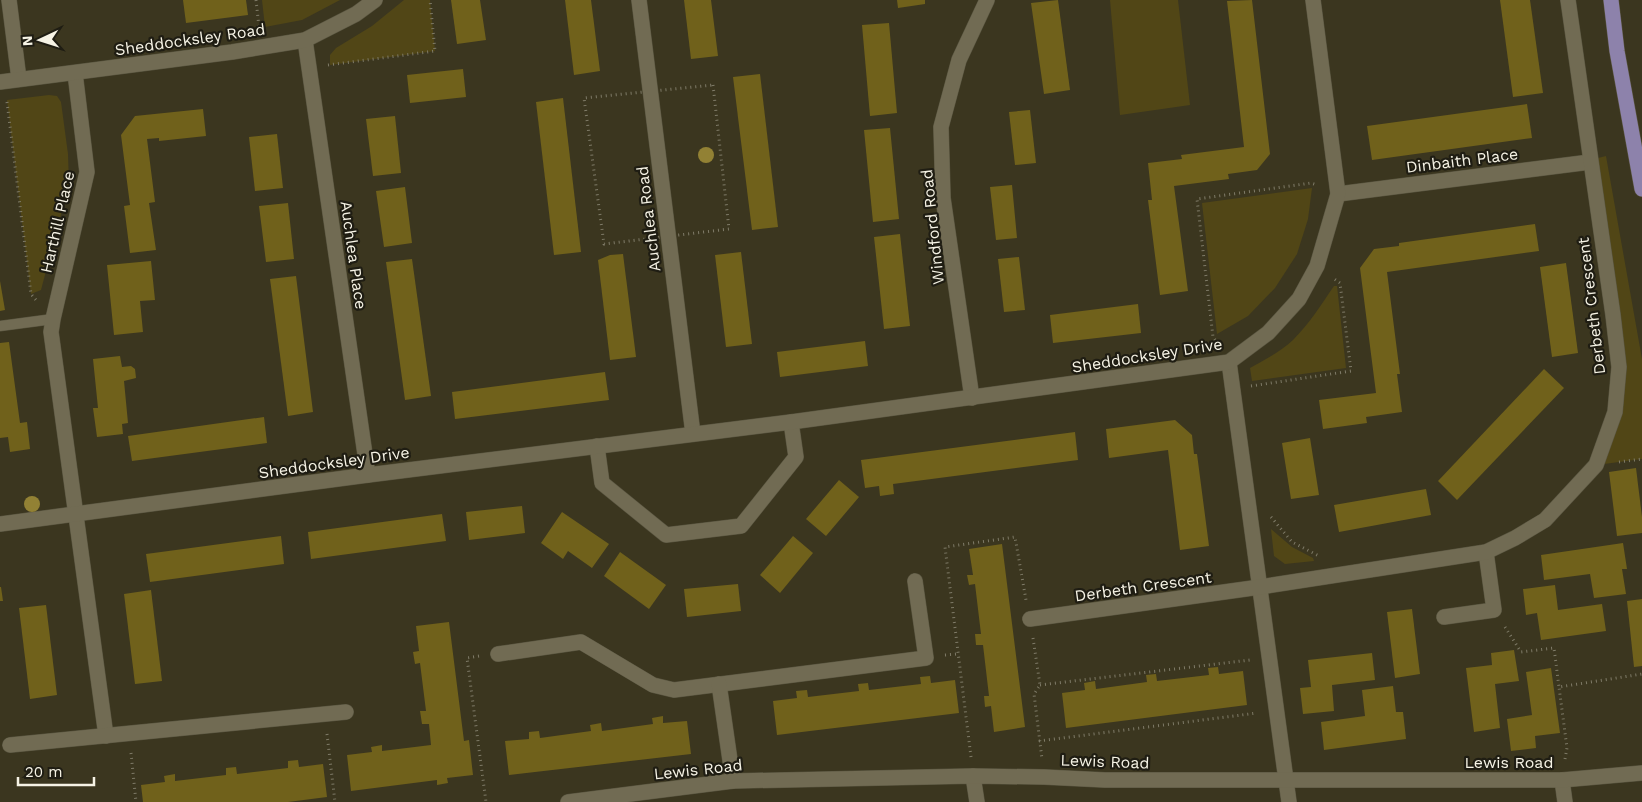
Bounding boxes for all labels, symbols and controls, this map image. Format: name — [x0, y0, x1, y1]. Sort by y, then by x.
north arrow — [15, 15, 65, 65]
street label: Sheddocksley Road — [114, 20, 266, 59]
text: N — [19, 35, 35, 47]
street label: Dinbaith Place — [1405, 144, 1519, 177]
street label: Auchlea Road — [633, 165, 664, 273]
street label: Windford Road — [917, 168, 948, 286]
street label: Harthill Place — [37, 169, 78, 275]
street label: Auchlea Place — [336, 200, 371, 311]
street label: Derbeth Crescent — [1574, 236, 1609, 376]
street label: Sheddocksley Drive — [1070, 334, 1224, 377]
street label: Sheddocksley Drive — [257, 442, 411, 482]
street label: Derbeth Crescent — [1073, 567, 1213, 606]
street label: Lewis Road — [1060, 750, 1150, 773]
street label: Lewis Road — [1465, 753, 1553, 772]
scale bar — [18, 754, 94, 786]
street label: Lewis Road — [653, 755, 743, 784]
text: 20 m — [25, 763, 63, 781]

